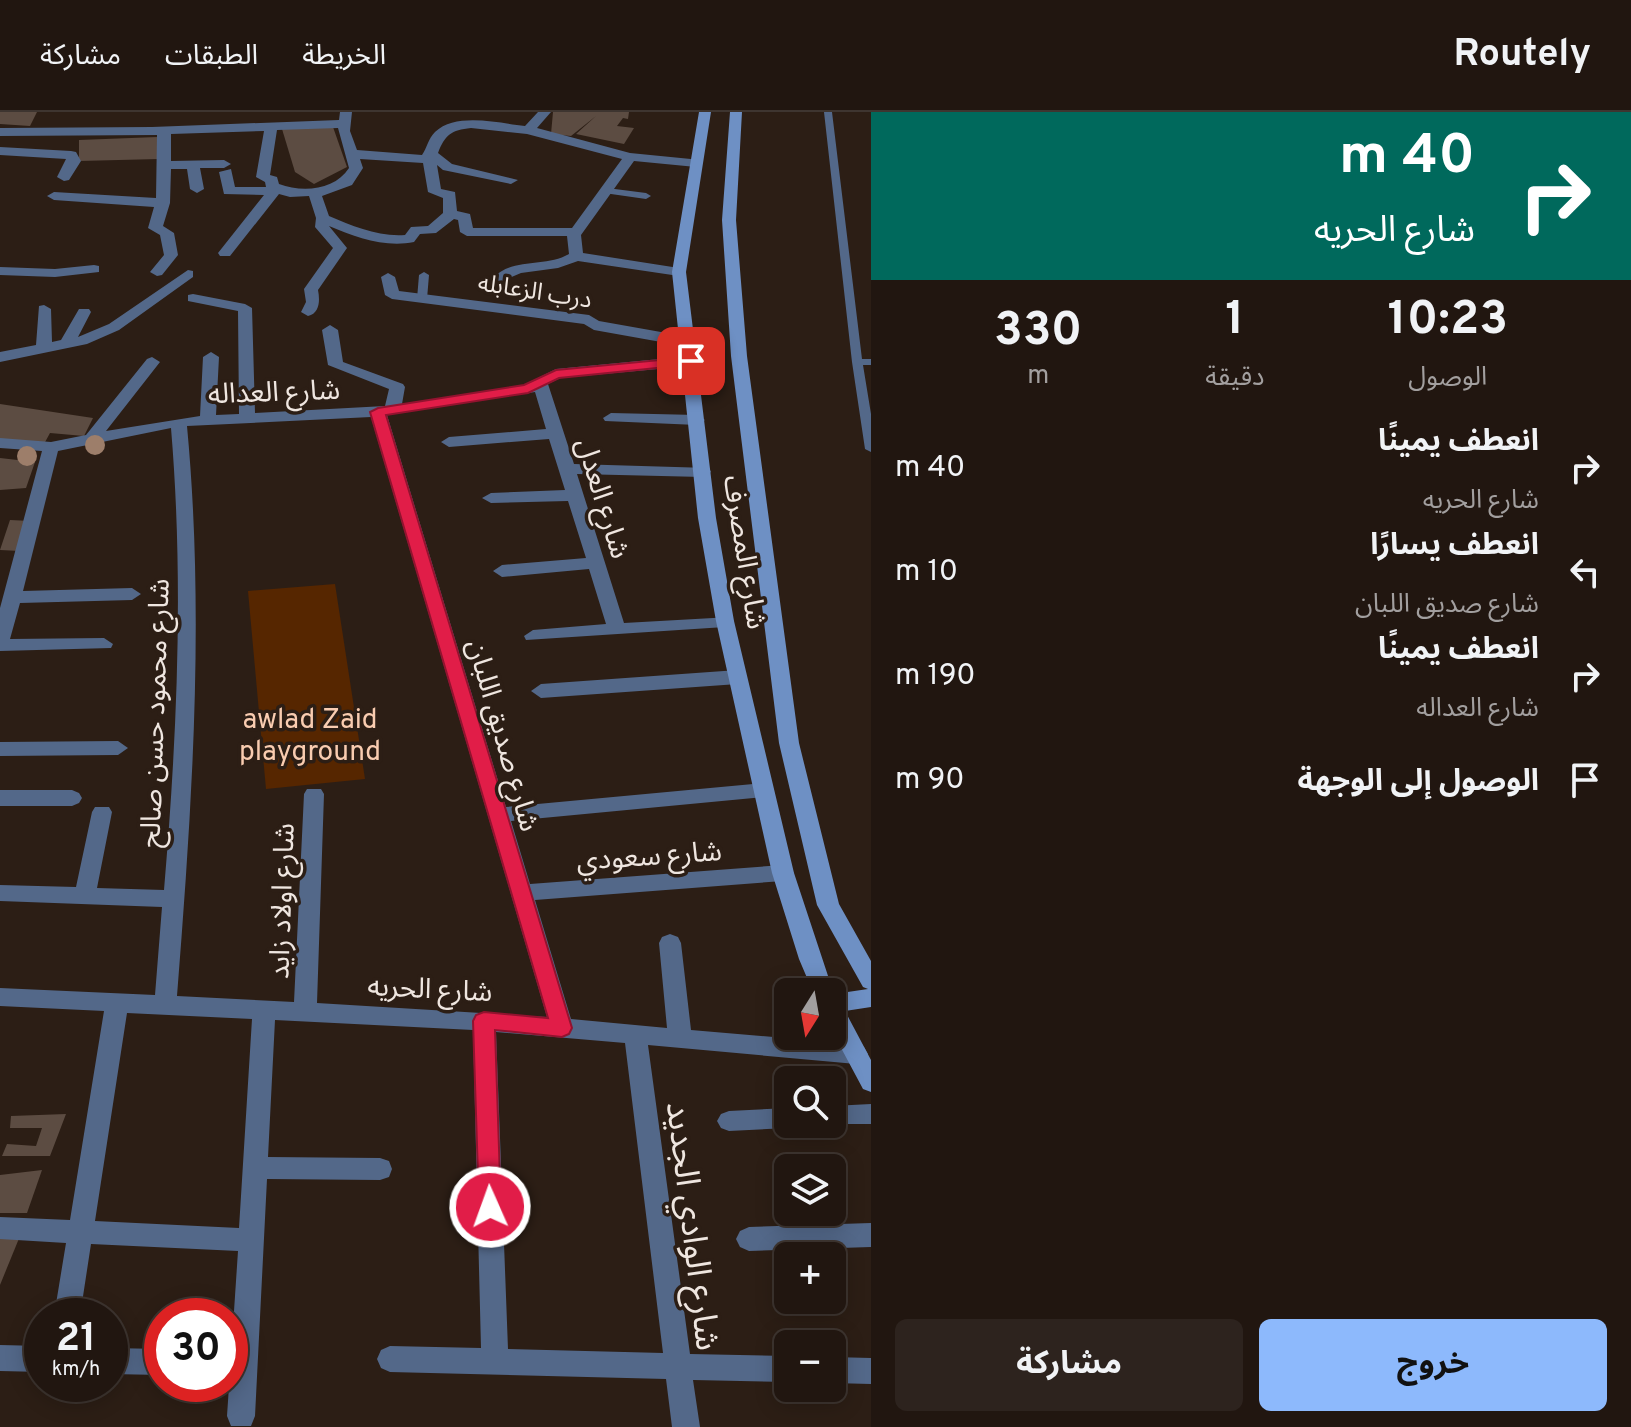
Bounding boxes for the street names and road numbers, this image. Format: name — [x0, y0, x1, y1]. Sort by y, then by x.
street label: درب الزعابله — [476, 269, 594, 317]
street label: شارع العداله — [207, 374, 341, 414]
street label: شارع العدل — [566, 434, 636, 563]
street label: شارع المصرف — [713, 473, 773, 632]
street label: شارع محمود حسن صالح — [134, 578, 180, 848]
street label: شارع صديق اللبان — [456, 636, 546, 836]
street label: شارع اولاد زايد — [263, 822, 305, 980]
street label: شارع سعودي — [575, 835, 723, 882]
street label: شارع الحريه — [366, 970, 493, 1012]
street label: شارع الوادي الجديد — [653, 1100, 727, 1353]

